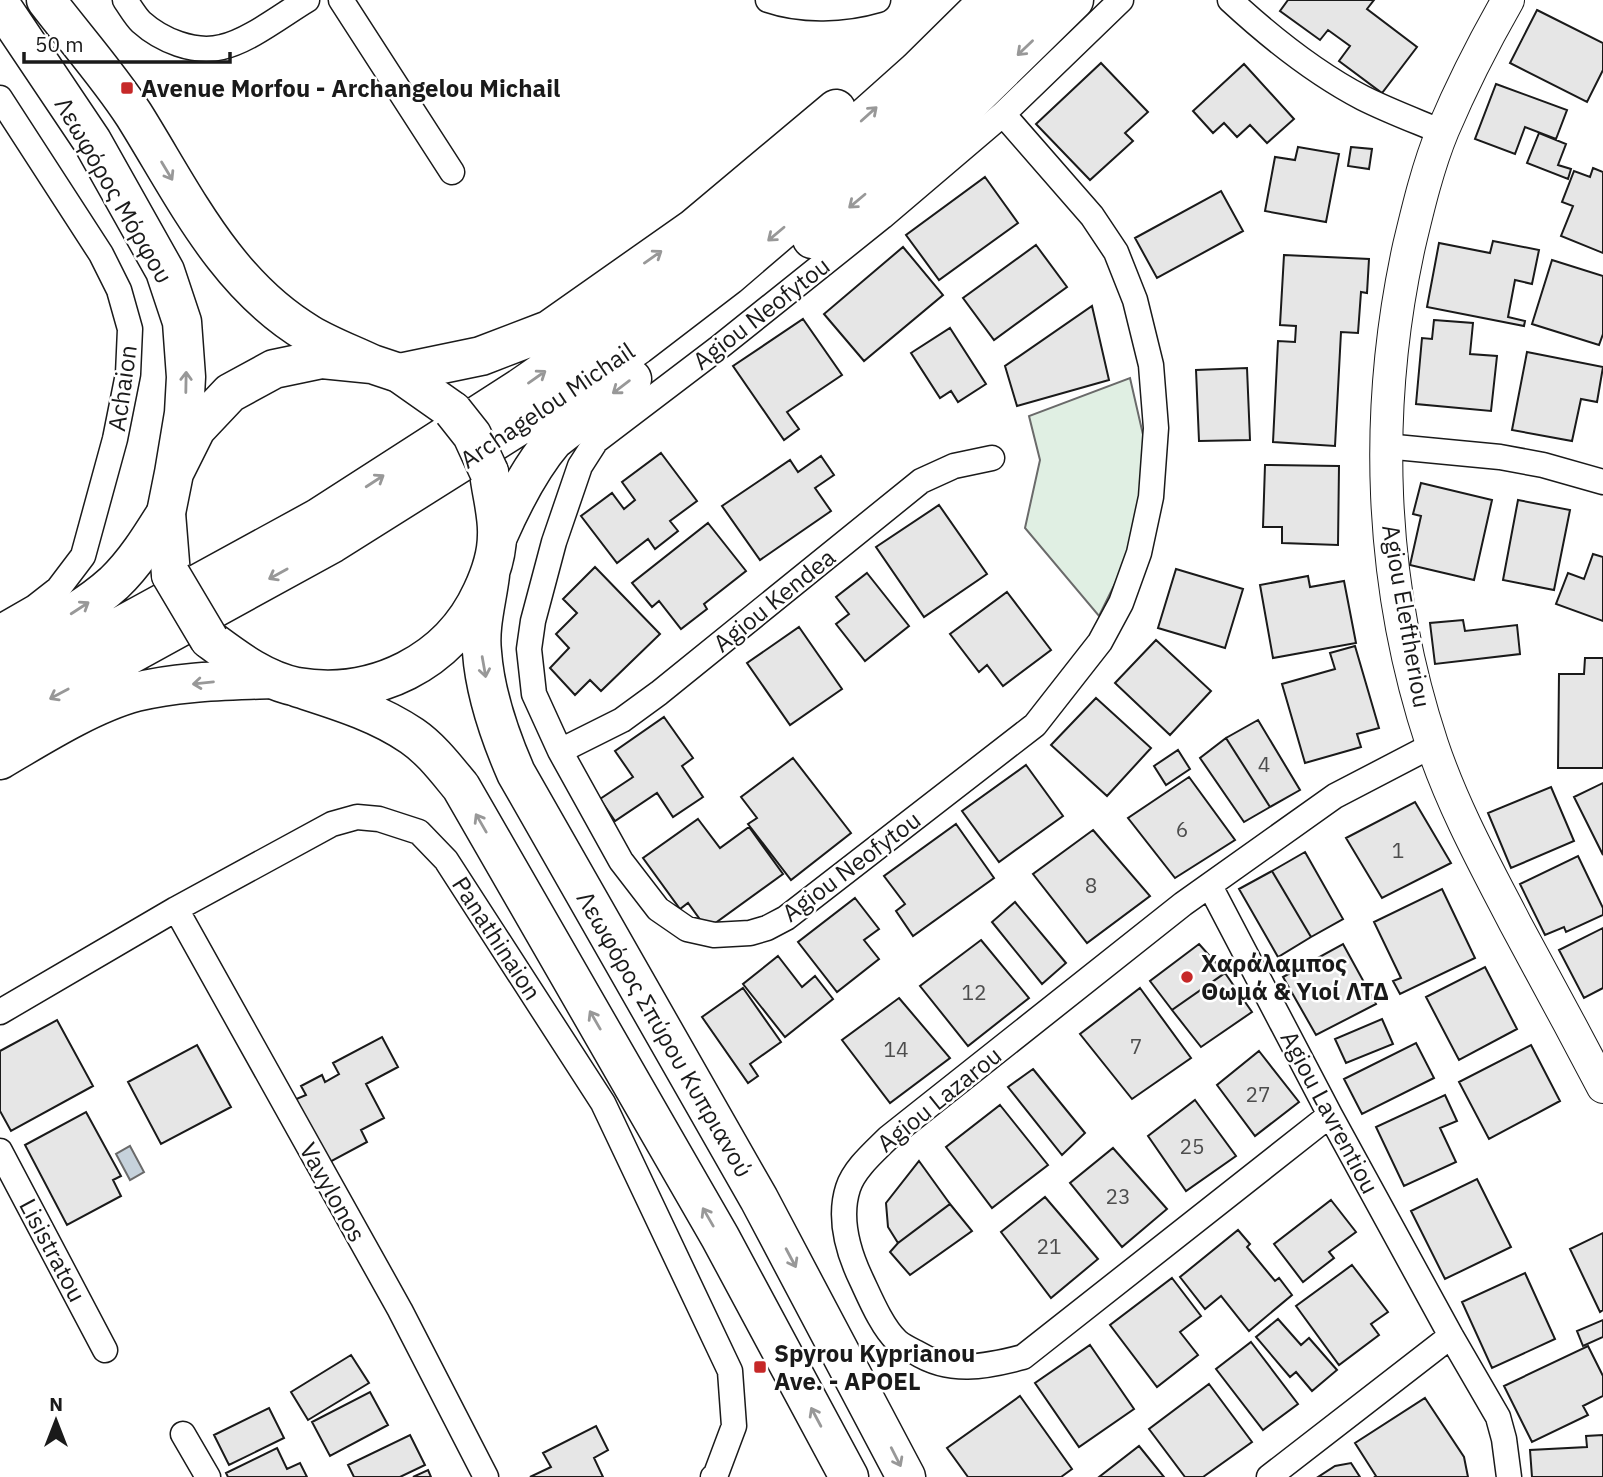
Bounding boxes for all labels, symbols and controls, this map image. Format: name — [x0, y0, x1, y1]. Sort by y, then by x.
scale bar — [24, 21, 231, 65]
text: 50 m — [35, 30, 84, 58]
one-way arrow — [1017, 39, 1034, 56]
place label: Avenue Morfou - Archangelou Michail — [141, 72, 560, 104]
marker: Avenue Morfou - Archangelou Michail — [119, 80, 135, 96]
street label: Λεωφόρος Μόρφου — [48, 91, 180, 289]
one-way arrow — [859, 106, 877, 122]
one-way arrow — [161, 160, 175, 180]
one-way arrow — [849, 193, 867, 209]
one-way arrow — [768, 226, 786, 242]
street label: Agiou Neofytou — [686, 249, 836, 377]
one-way arrow — [643, 250, 662, 264]
street label: Archagelou Michail — [453, 335, 641, 475]
street label: Achaion — [100, 343, 144, 433]
one-way arrow — [179, 370, 192, 393]
one-way arrow — [527, 370, 546, 384]
one-way arrow — [612, 380, 631, 395]
one-way arrow — [365, 474, 384, 488]
street label: Agiou Eleftheriou — [1375, 522, 1439, 710]
street label: Agiou Kendea — [706, 541, 842, 659]
one-way arrow — [268, 568, 289, 581]
one-way arrow — [69, 601, 89, 615]
one-way arrow — [478, 655, 492, 678]
one-way arrow — [192, 676, 215, 689]
one-way arrow — [49, 687, 70, 701]
house number: 4 — [1258, 750, 1270, 778]
street label: Agiou Neofytou — [775, 803, 927, 929]
one-way arrow — [474, 813, 488, 833]
house number: 6 — [1176, 815, 1188, 843]
house number: 1 — [1392, 836, 1404, 864]
street label: Panathinaion — [445, 870, 549, 1006]
house number: 8 — [1085, 871, 1097, 899]
street label: Λεωφόρος Σπύρου Κυπριανού — [570, 885, 760, 1183]
place label: Χαράλαμπος Θωμά & Υιοί ΛΤΔ — [1201, 947, 1389, 1007]
marker: Χαράλαμπος Θωμά & Υιοί ΛΤΔ — [1179, 969, 1195, 985]
house number: 12 — [961, 978, 987, 1006]
one-way arrow — [587, 1010, 601, 1030]
street label: Agiou Lavrentiou — [1274, 1025, 1386, 1199]
house number: 7 — [1130, 1032, 1142, 1060]
house number: 14 — [883, 1035, 909, 1063]
street label: Agiou Lazarou — [870, 1039, 1008, 1159]
house number: 27 — [1245, 1080, 1271, 1108]
house number: 25 — [1179, 1132, 1205, 1160]
street label: Vavylonos — [293, 1137, 373, 1247]
house number: 23 — [1105, 1182, 1131, 1210]
street label: Lisistratou — [12, 1193, 94, 1307]
one-way arrow — [701, 1207, 714, 1228]
house number: 21 — [1036, 1232, 1062, 1260]
one-way arrow — [784, 1247, 798, 1268]
place label: Spyrou Kyprianou Ave. - APOEL — [774, 1337, 975, 1397]
marker: Spyrou Kyprianou Ave. - APOEL — [752, 1359, 768, 1375]
north arrow — [21, 1386, 91, 1456]
text: N — [49, 1392, 63, 1416]
one-way arrow — [809, 1407, 823, 1428]
one-way arrow — [890, 1446, 903, 1467]

